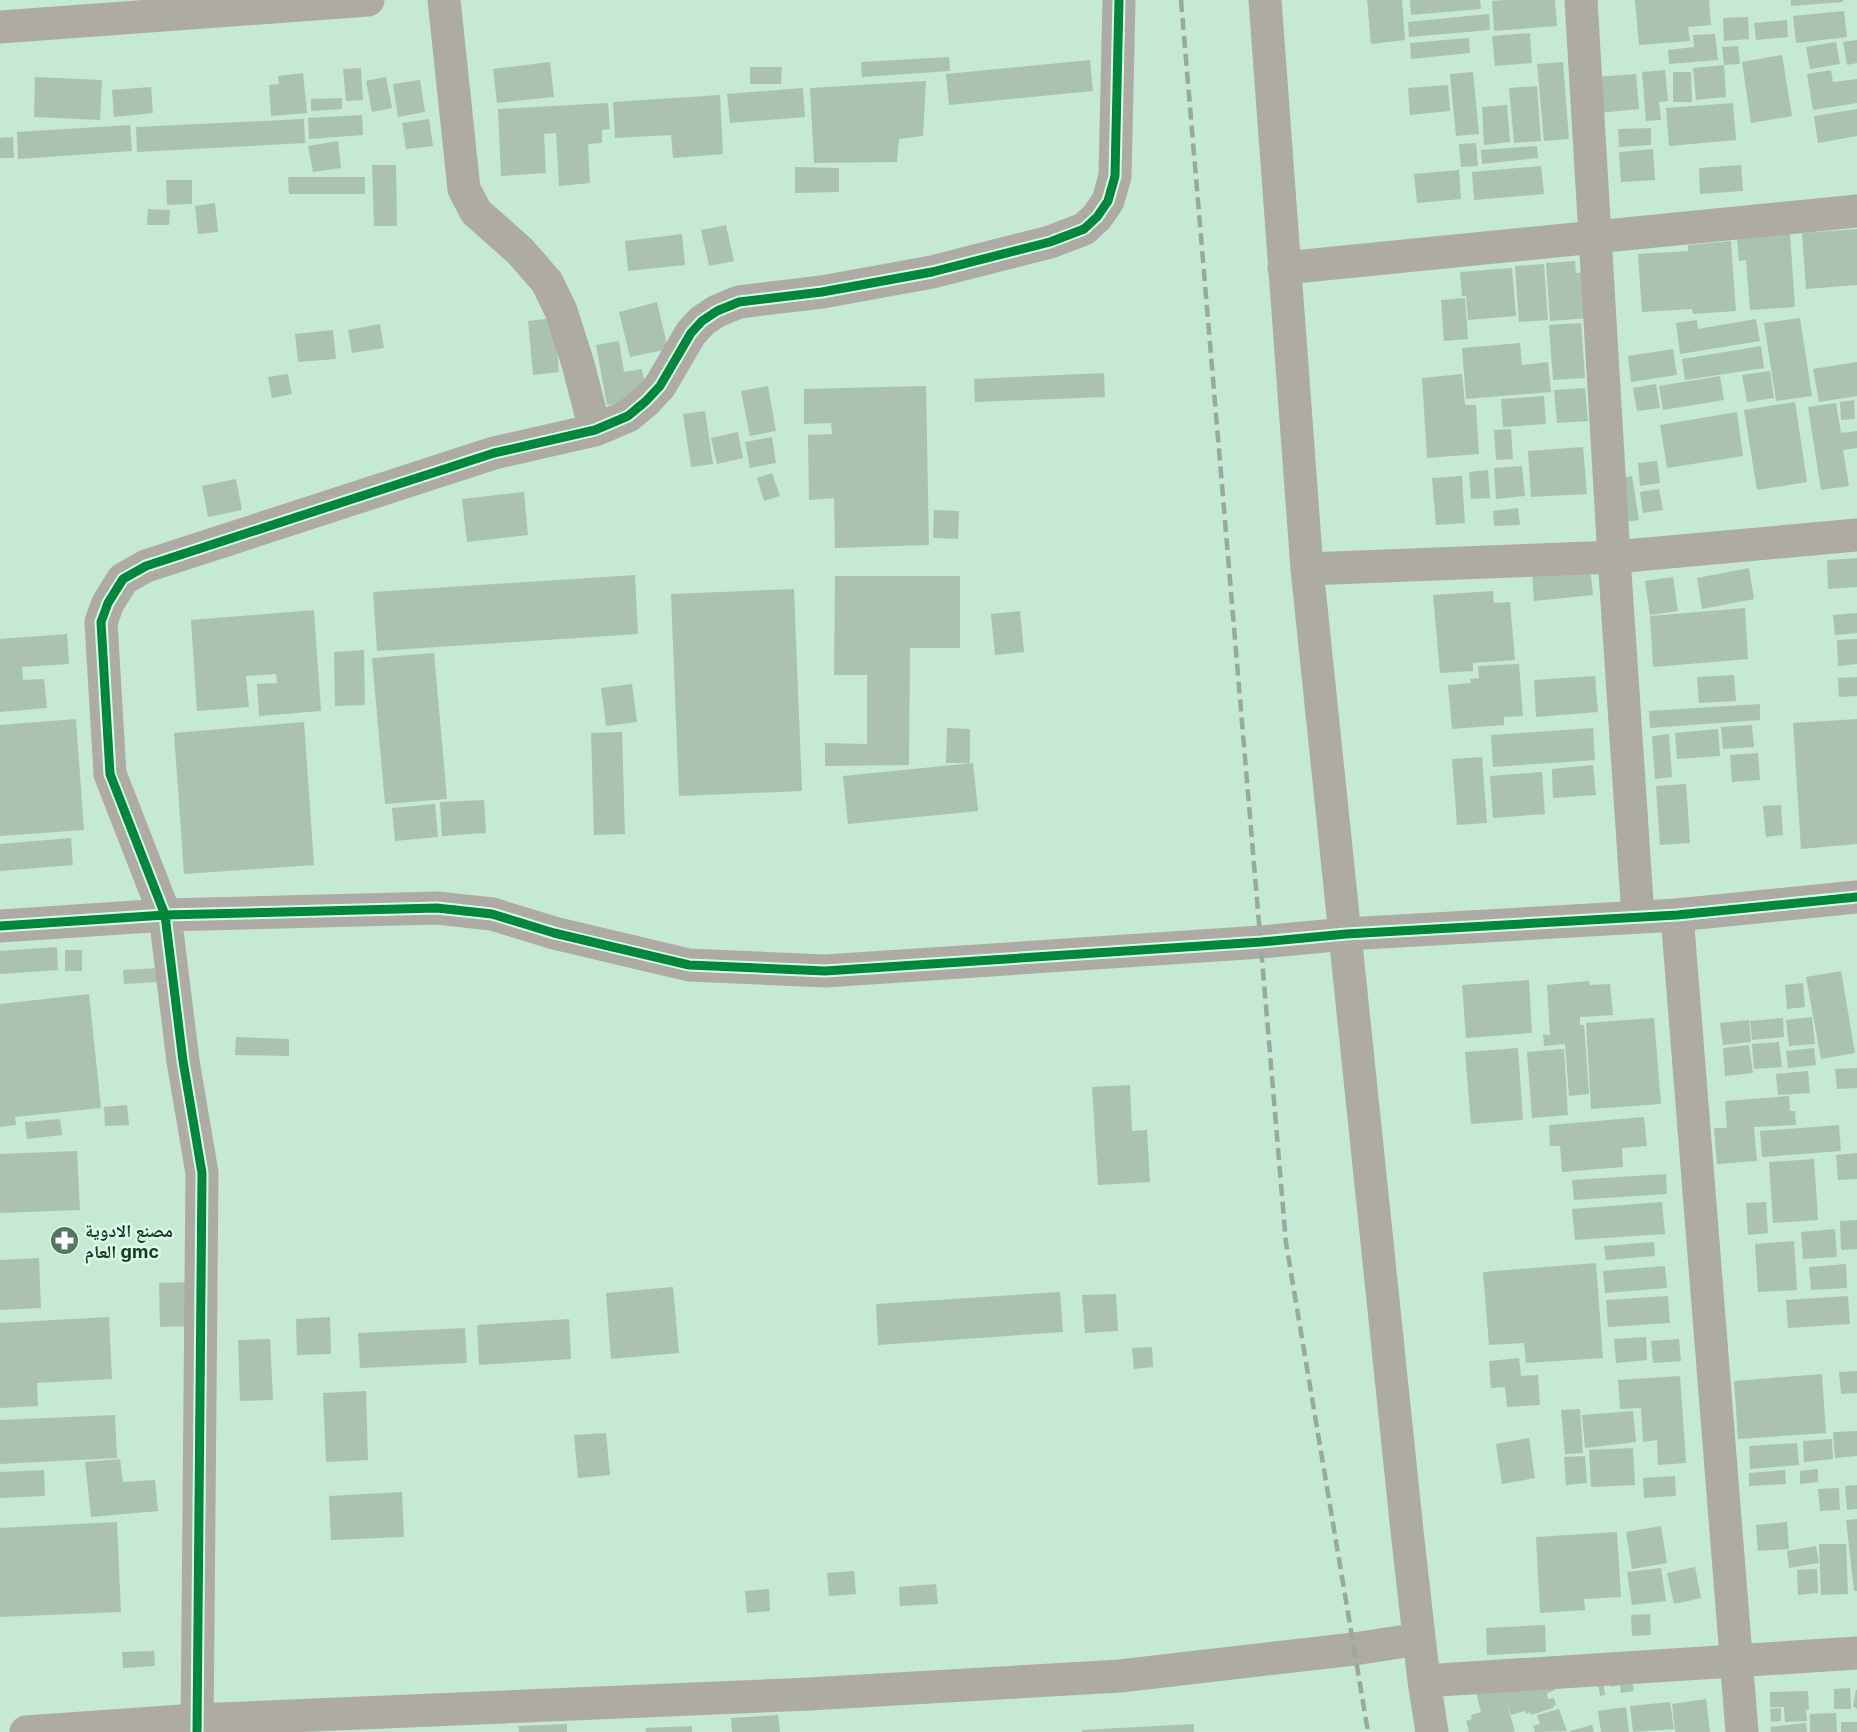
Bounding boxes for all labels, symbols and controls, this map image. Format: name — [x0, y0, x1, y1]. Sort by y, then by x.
place label: مصنع الادوية العام gmc — [85, 1220, 173, 1264]
pharmacy icon: مصنع الادوية العام gmc — [48, 1225, 80, 1257]

